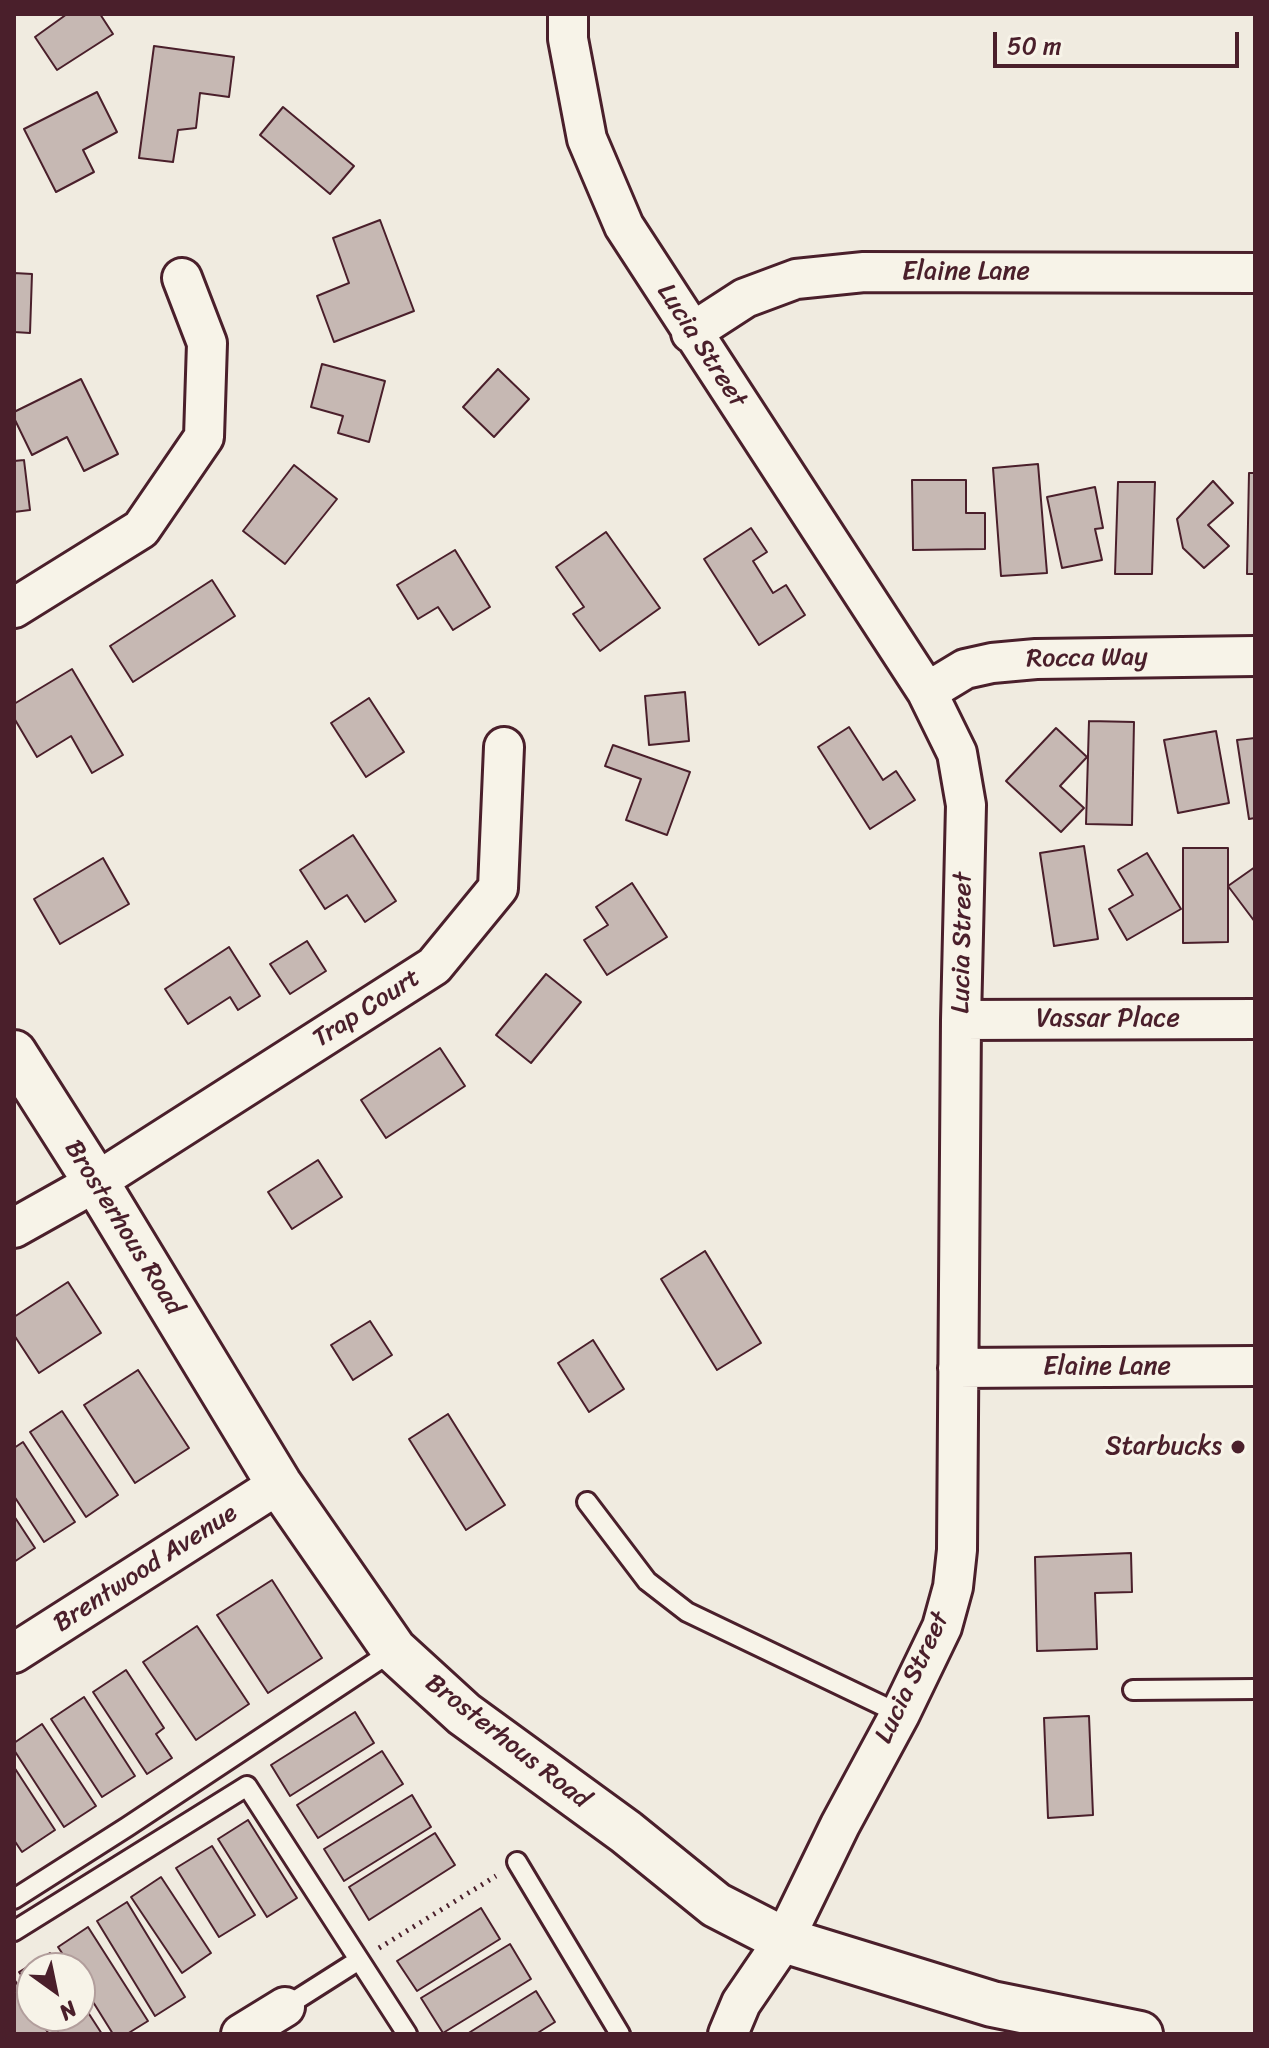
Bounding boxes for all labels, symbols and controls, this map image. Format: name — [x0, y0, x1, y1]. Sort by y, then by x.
scale bar — [997, 16, 1243, 66]
text: 50 m — [1007, 25, 1062, 67]
street label: Elaine Lane — [902, 256, 1030, 288]
street label: Lucia Street — [649, 278, 753, 414]
street label: Rocca Way — [1026, 642, 1148, 676]
street label: Lucia Street — [946, 872, 980, 1014]
street label: Trap Court — [307, 963, 427, 1055]
street label: Vassar Place — [1036, 1003, 1180, 1035]
street label: Brosterhous Road — [57, 1135, 189, 1321]
street label: Elaine Lane — [1043, 1351, 1171, 1383]
place label: Starbucks — [1105, 1431, 1222, 1463]
marker: Starbucks — [1229, 1438, 1247, 1456]
street label: Brentwood Avenue — [48, 1498, 244, 1640]
street label: Lucia Street — [869, 1607, 957, 1749]
street label: Brosterhous Road — [418, 1668, 596, 1816]
north arrow — [16, 1952, 96, 2032]
text: N — [51, 1990, 85, 2031]

